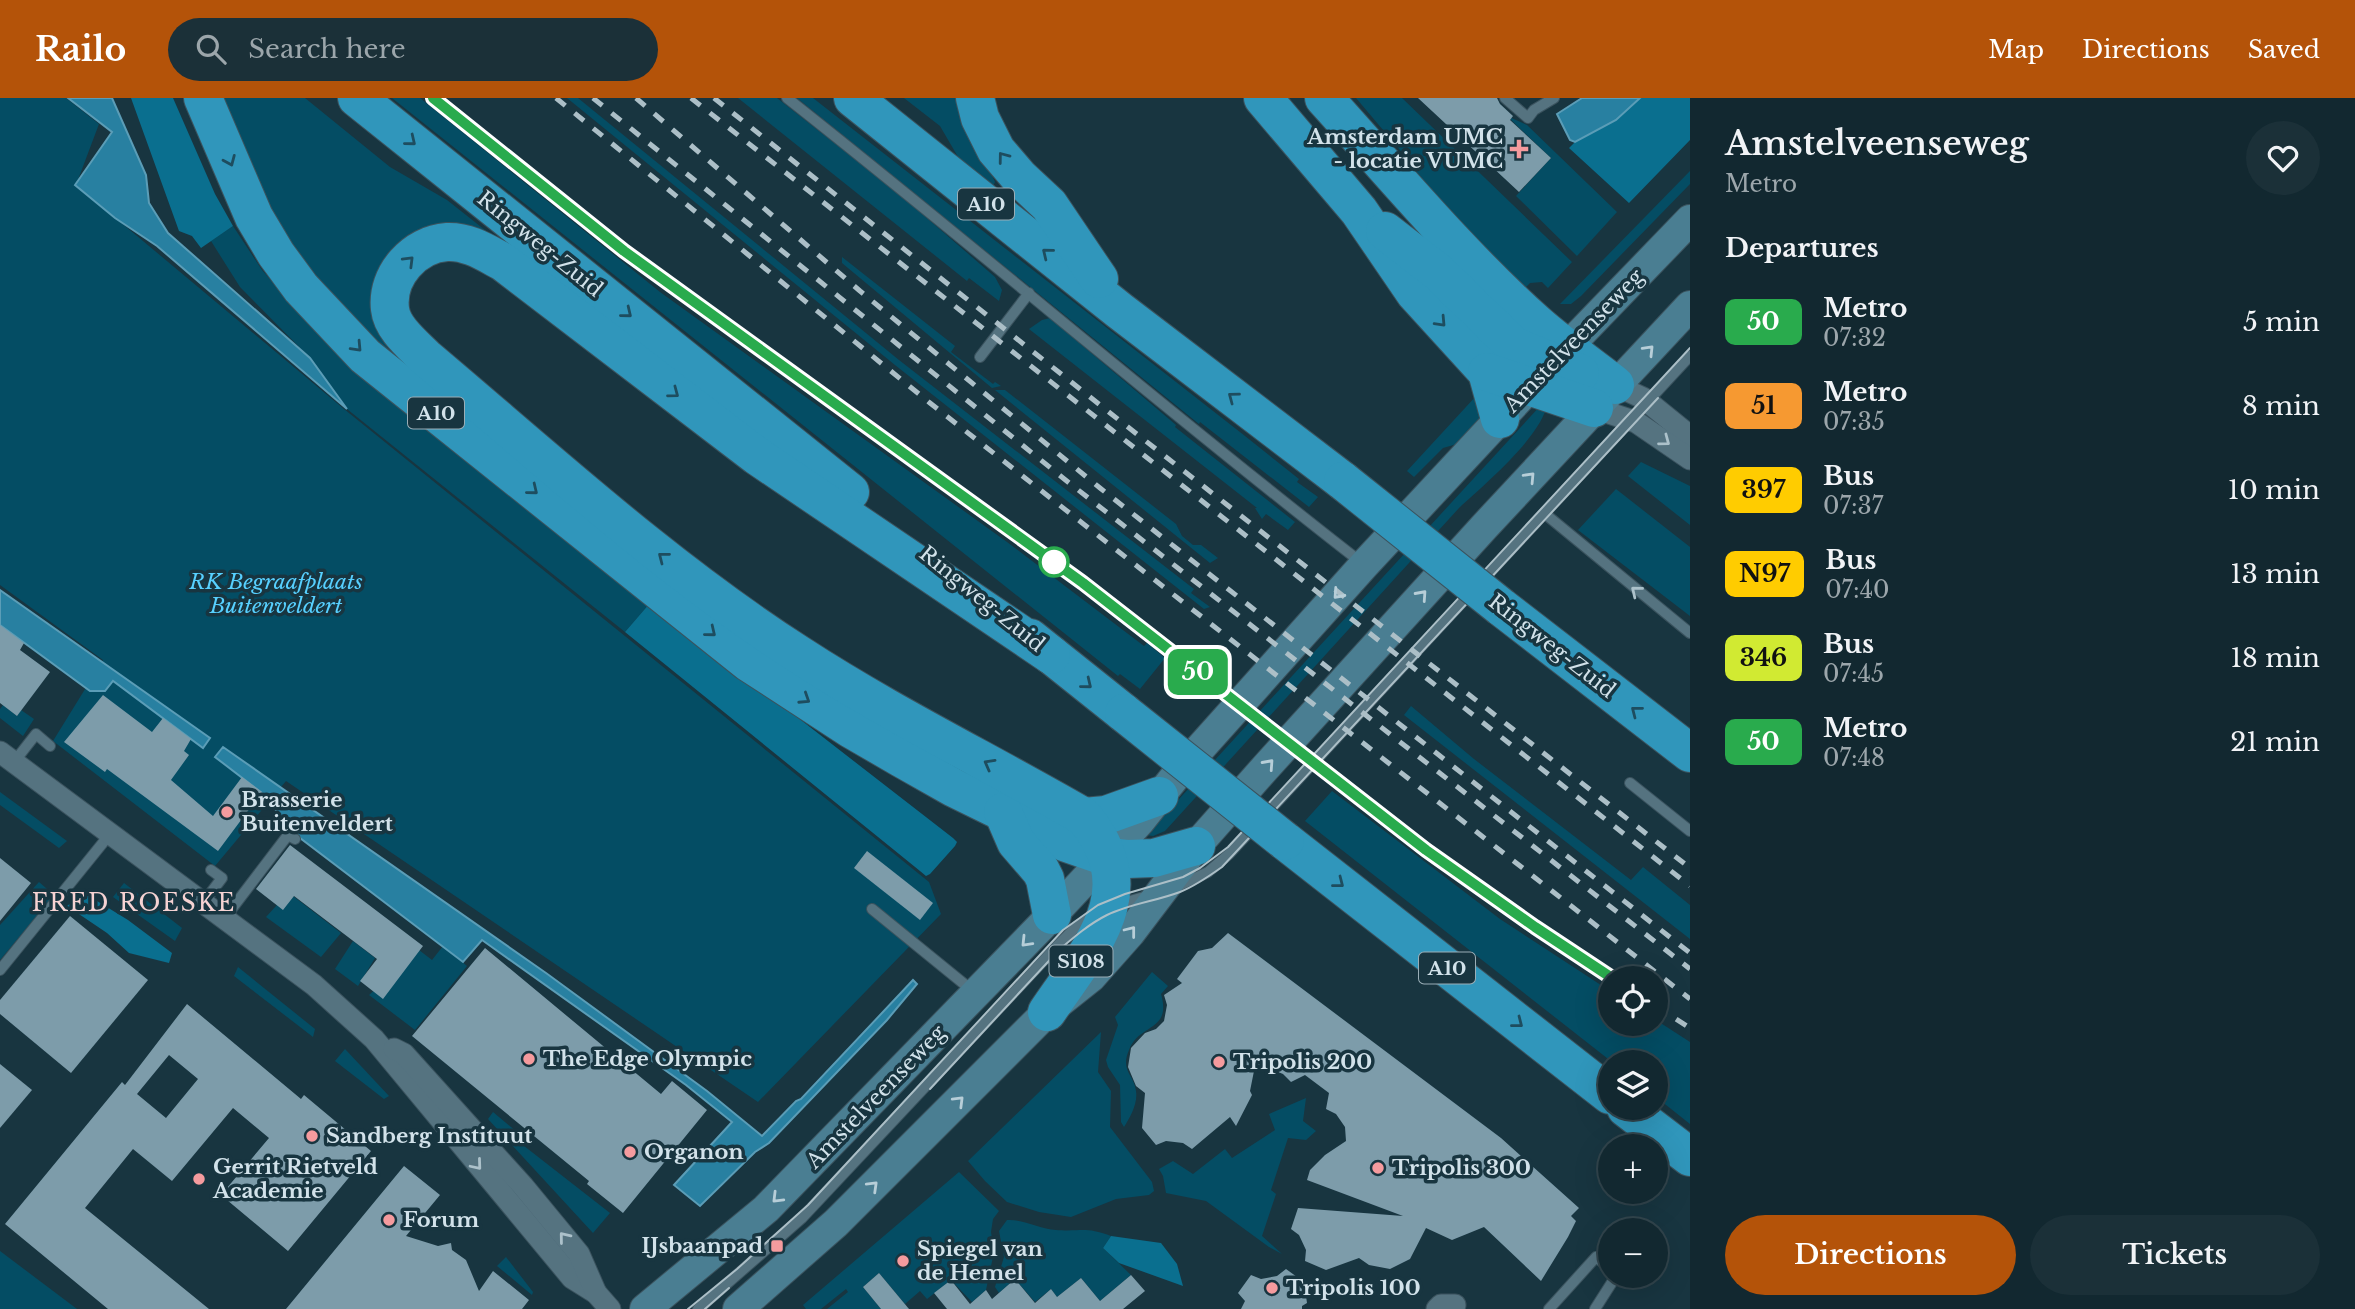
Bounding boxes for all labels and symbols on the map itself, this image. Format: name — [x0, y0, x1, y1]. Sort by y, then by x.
place label: Amsterdam UMC - locatie VUMC — [1306, 124, 1503, 174]
one-way arrow — [403, 132, 415, 145]
marker: Amsterdam UMC - locatie VUMC — [1509, 139, 1529, 159]
one-way arrow — [998, 153, 1011, 165]
one-way arrow — [221, 154, 235, 166]
street label: Ringweg-Zuid — [472, 185, 608, 303]
road number: A10 — [958, 188, 1014, 220]
one-way arrow — [1042, 249, 1055, 261]
one-way arrow — [401, 256, 414, 269]
street label: Amstelveenseweg — [1498, 264, 1649, 419]
one-way arrow — [618, 305, 631, 317]
one-way arrow — [1432, 314, 1445, 327]
one-way arrow — [348, 339, 361, 352]
one-way arrow — [1641, 345, 1654, 358]
one-way arrow — [666, 384, 679, 397]
one-way arrow — [1228, 392, 1241, 405]
road number: A10 — [408, 398, 464, 428]
one-way arrow — [1657, 433, 1670, 446]
one-way arrow — [1522, 472, 1534, 485]
one-way arrow — [525, 482, 538, 494]
street label: Ringweg-Zuid — [914, 540, 1050, 658]
unlabelled marker — [1039, 547, 1069, 577]
one-way arrow — [658, 552, 671, 565]
park label: RK Begraafplaats Buitenveldert — [188, 569, 363, 619]
one-way arrow — [1333, 586, 1346, 599]
one-way arrow — [1632, 586, 1644, 599]
street label: Ringweg-Zuid — [1483, 588, 1621, 704]
one-way arrow — [1414, 590, 1426, 603]
one-way arrow — [703, 624, 716, 636]
line badge: 50 — [1166, 649, 1230, 695]
one-way arrow — [1080, 676, 1092, 689]
one-way arrow — [798, 691, 811, 704]
one-way arrow — [1631, 707, 1644, 720]
one-way arrow — [984, 759, 996, 772]
one-way arrow — [1261, 759, 1273, 772]
place label: Brasserie Buitenveldert — [241, 787, 393, 837]
marker: Brasserie Buitenveldert — [219, 804, 235, 820]
one-way arrow — [1330, 875, 1343, 887]
district label: FRED ROESKE — [32, 889, 236, 917]
one-way arrow — [1122, 926, 1135, 939]
one-way arrow — [1022, 934, 1035, 947]
road number: S108 — [1050, 946, 1112, 976]
road number: A10 — [1419, 953, 1475, 984]
one-way arrow — [1510, 1015, 1523, 1028]
street label: Amstelveenseweg — [800, 1020, 951, 1175]
place label: The Edge Olympic — [543, 1046, 752, 1072]
place label: Tripolis 200 — [1233, 1049, 1372, 1075]
marker: The Edge Olympic — [521, 1051, 537, 1067]
marker: Tripolis 200 — [1211, 1054, 1227, 1070]
one-way arrow — [951, 1097, 964, 1110]
place label: Sandberg Instituut — [326, 1123, 532, 1149]
marker: Sandberg Instituut — [304, 1128, 320, 1144]
place label: Organon — [644, 1139, 744, 1165]
marker: Organon — [622, 1144, 638, 1160]
place label: Gerrit Rietveld Academie — [212, 1154, 378, 1204]
place label: Tripolis 300 — [1392, 1155, 1531, 1181]
one-way arrow — [469, 1157, 482, 1169]
marker: Tripolis 300 — [1370, 1160, 1386, 1176]
marker: Gerrit Rietveld Academie — [191, 1171, 207, 1187]
one-way arrow — [865, 1182, 878, 1195]
one-way arrow — [773, 1190, 786, 1203]
place label: Forum — [403, 1207, 479, 1233]
marker: Forum — [381, 1212, 397, 1228]
one-way arrow — [560, 1232, 573, 1244]
place label: IJsbaanpad — [641, 1233, 763, 1259]
place label: Spiegel van de Hemel — [917, 1236, 1043, 1286]
marker: IJsbaanpad — [769, 1238, 785, 1254]
marker: Spiegel van de Hemel — [895, 1253, 911, 1269]
place label: Tripolis 100 — [1286, 1275, 1421, 1301]
marker: Tripolis 100 — [1264, 1280, 1280, 1296]

